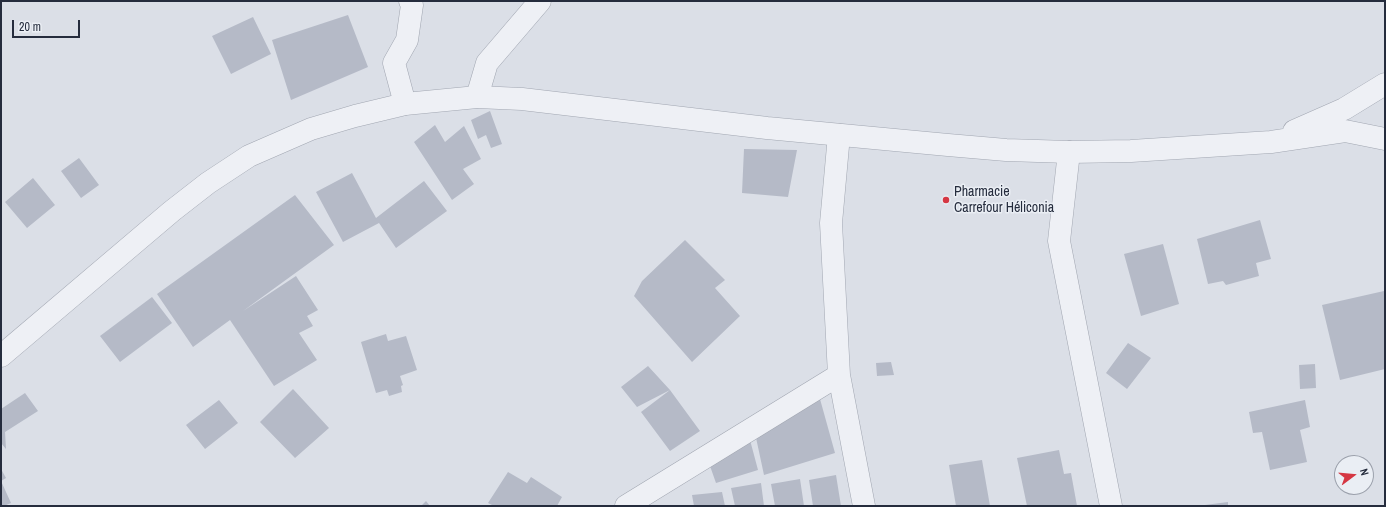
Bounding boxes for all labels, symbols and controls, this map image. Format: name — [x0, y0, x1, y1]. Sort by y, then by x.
scale bar — [14, 12, 82, 38]
text: 20 m — [19, 19, 41, 35]
place label: Pharmacie Carrefour Héliconia — [954, 184, 1054, 216]
marker: Pharmacie Carrefour Héliconia — [941, 195, 951, 205]
north arrow — [1334, 455, 1374, 495]
text: N — [1357, 467, 1372, 477]

